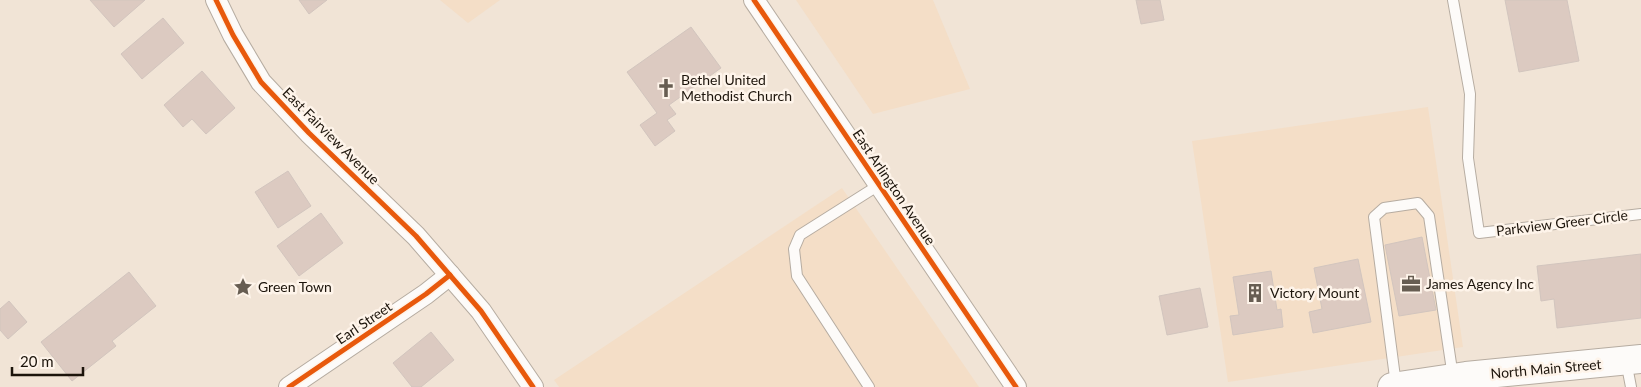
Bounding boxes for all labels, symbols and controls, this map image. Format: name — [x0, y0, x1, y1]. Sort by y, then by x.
place label: Bethel United Methodist Church — [681, 71, 792, 104]
church icon: Bethel United Methodist Church — [655, 77, 677, 99]
street label: East Fairview Avenue — [279, 84, 383, 188]
street label: East Arlington Avenue — [849, 126, 939, 248]
street label: Parkview Greer Circle — [1495, 206, 1629, 239]
office icon: James Agency Inc — [1400, 273, 1422, 295]
place label: James Agency Inc — [1426, 275, 1534, 292]
place icon: Green Town — [232, 276, 254, 298]
place label: Green Town — [258, 278, 332, 295]
building icon: Victory Mount — [1244, 282, 1266, 304]
place label: Victory Mount — [1270, 284, 1359, 301]
street label: Earl Street — [333, 298, 395, 347]
scale bar — [12, 344, 84, 376]
text: 20 m — [20, 352, 54, 370]
street label: North Main Street — [1490, 355, 1602, 382]

